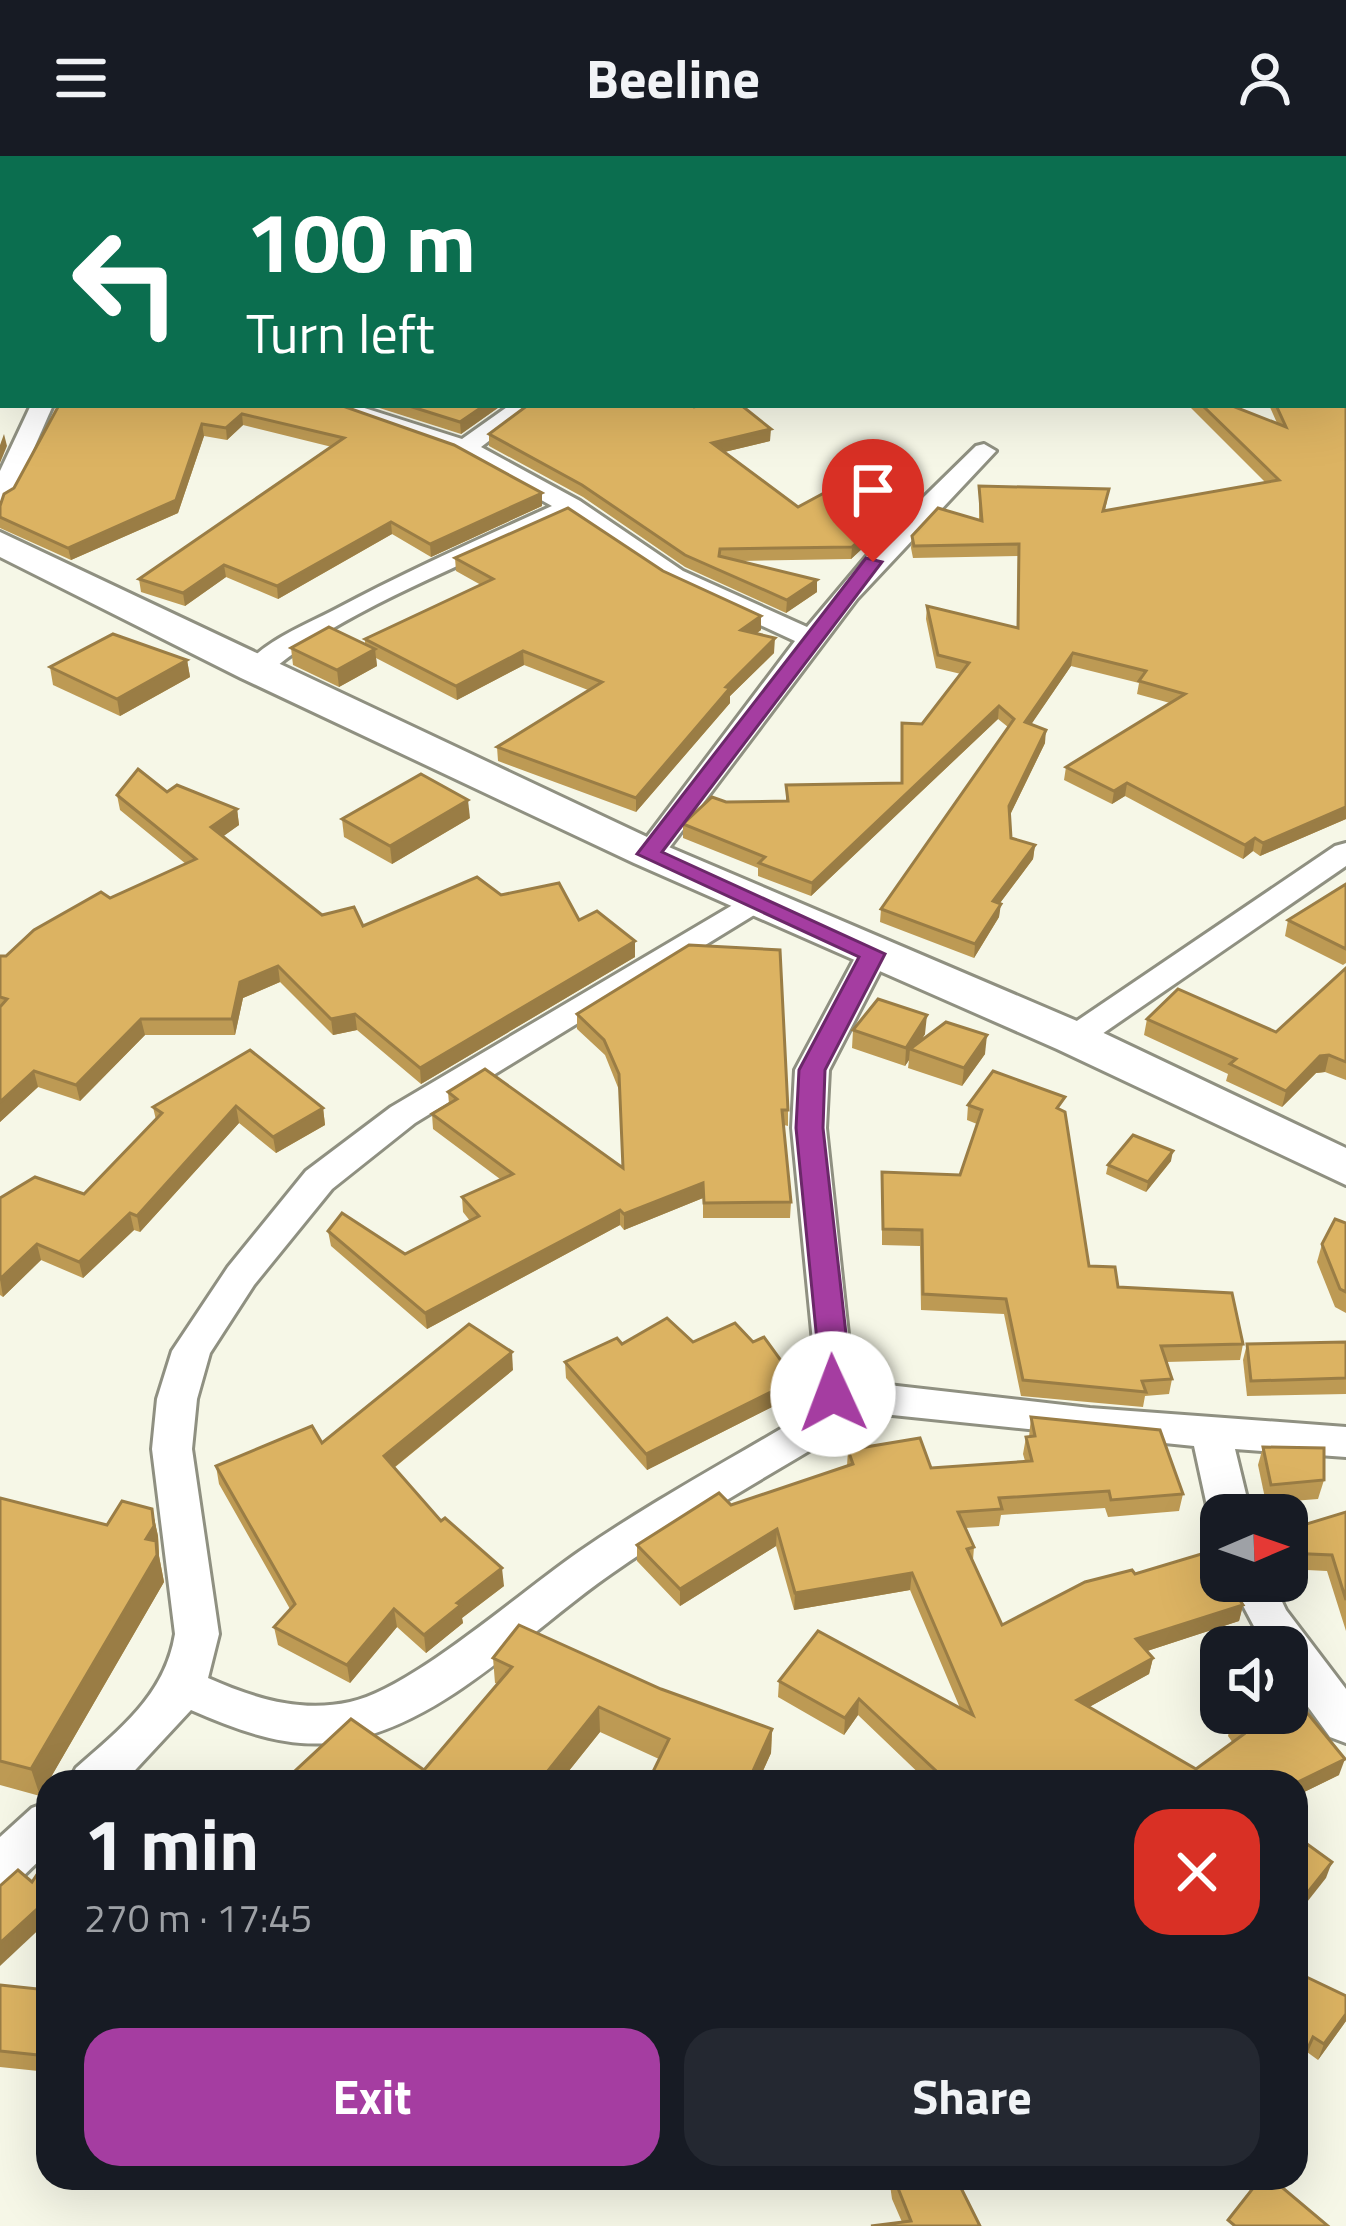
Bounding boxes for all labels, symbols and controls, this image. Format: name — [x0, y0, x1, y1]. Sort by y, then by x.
text: Beeline — [586, 37, 760, 119]
icon: menu — [48, 45, 114, 111]
icon: person — [1232, 45, 1298, 111]
text: 100 m — [246, 177, 476, 305]
icon: left — [48, 204, 204, 360]
text: Turn left — [246, 292, 435, 374]
pin — [822, 439, 924, 562]
icon: arrive — [840, 457, 906, 523]
position arrow — [770, 1331, 896, 1457]
north arrow — [1200, 1494, 1308, 1602]
map controls — [1200, 1494, 1308, 1734]
button: sound — [1200, 1626, 1308, 1734]
text: 1 min — [84, 1788, 259, 1898]
button: close — [1134, 1809, 1260, 1935]
text: 270 m · 17:45 — [84, 1888, 312, 1947]
button: Exit — [84, 2028, 660, 2166]
button: Share — [684, 2028, 1260, 2166]

